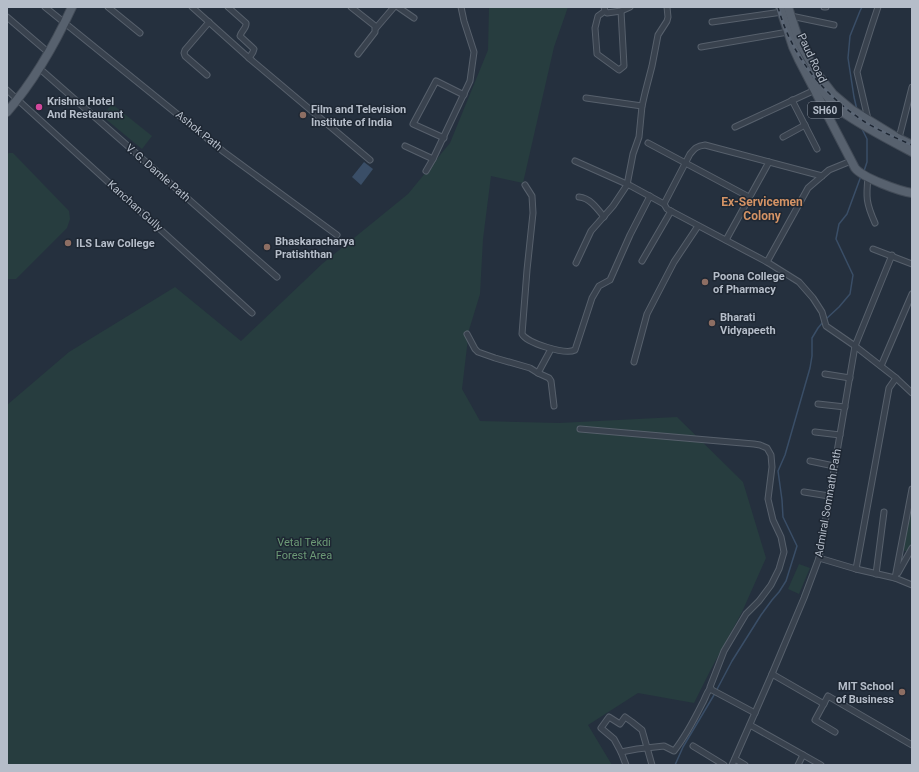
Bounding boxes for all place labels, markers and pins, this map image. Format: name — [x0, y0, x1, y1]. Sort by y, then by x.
place label: Krishna Hotel And Restaurant — [47, 95, 124, 121]
marker: Krishna Hotel And Restaurant — [34, 102, 44, 112]
place label: Film and Television Institute of India — [311, 103, 406, 129]
marker: Film and Television Institute of India — [298, 110, 308, 120]
place label: Bhaskaracharya Pratishthan — [275, 235, 355, 261]
place label: ILS Law College — [76, 237, 155, 250]
marker: ILS Law College — [63, 238, 73, 248]
marker: Bhaskaracharya Pratishthan — [262, 242, 272, 252]
place label: Poona College of Pharmacy — [713, 270, 785, 296]
marker: Poona College of Pharmacy — [700, 277, 710, 287]
place label: Bharati Vidyapeeth — [720, 311, 776, 337]
marker: Bharati Vidyapeeth — [707, 318, 717, 328]
place label: MIT School of Business — [836, 680, 894, 706]
marker: MIT School of Business — [897, 687, 907, 697]

